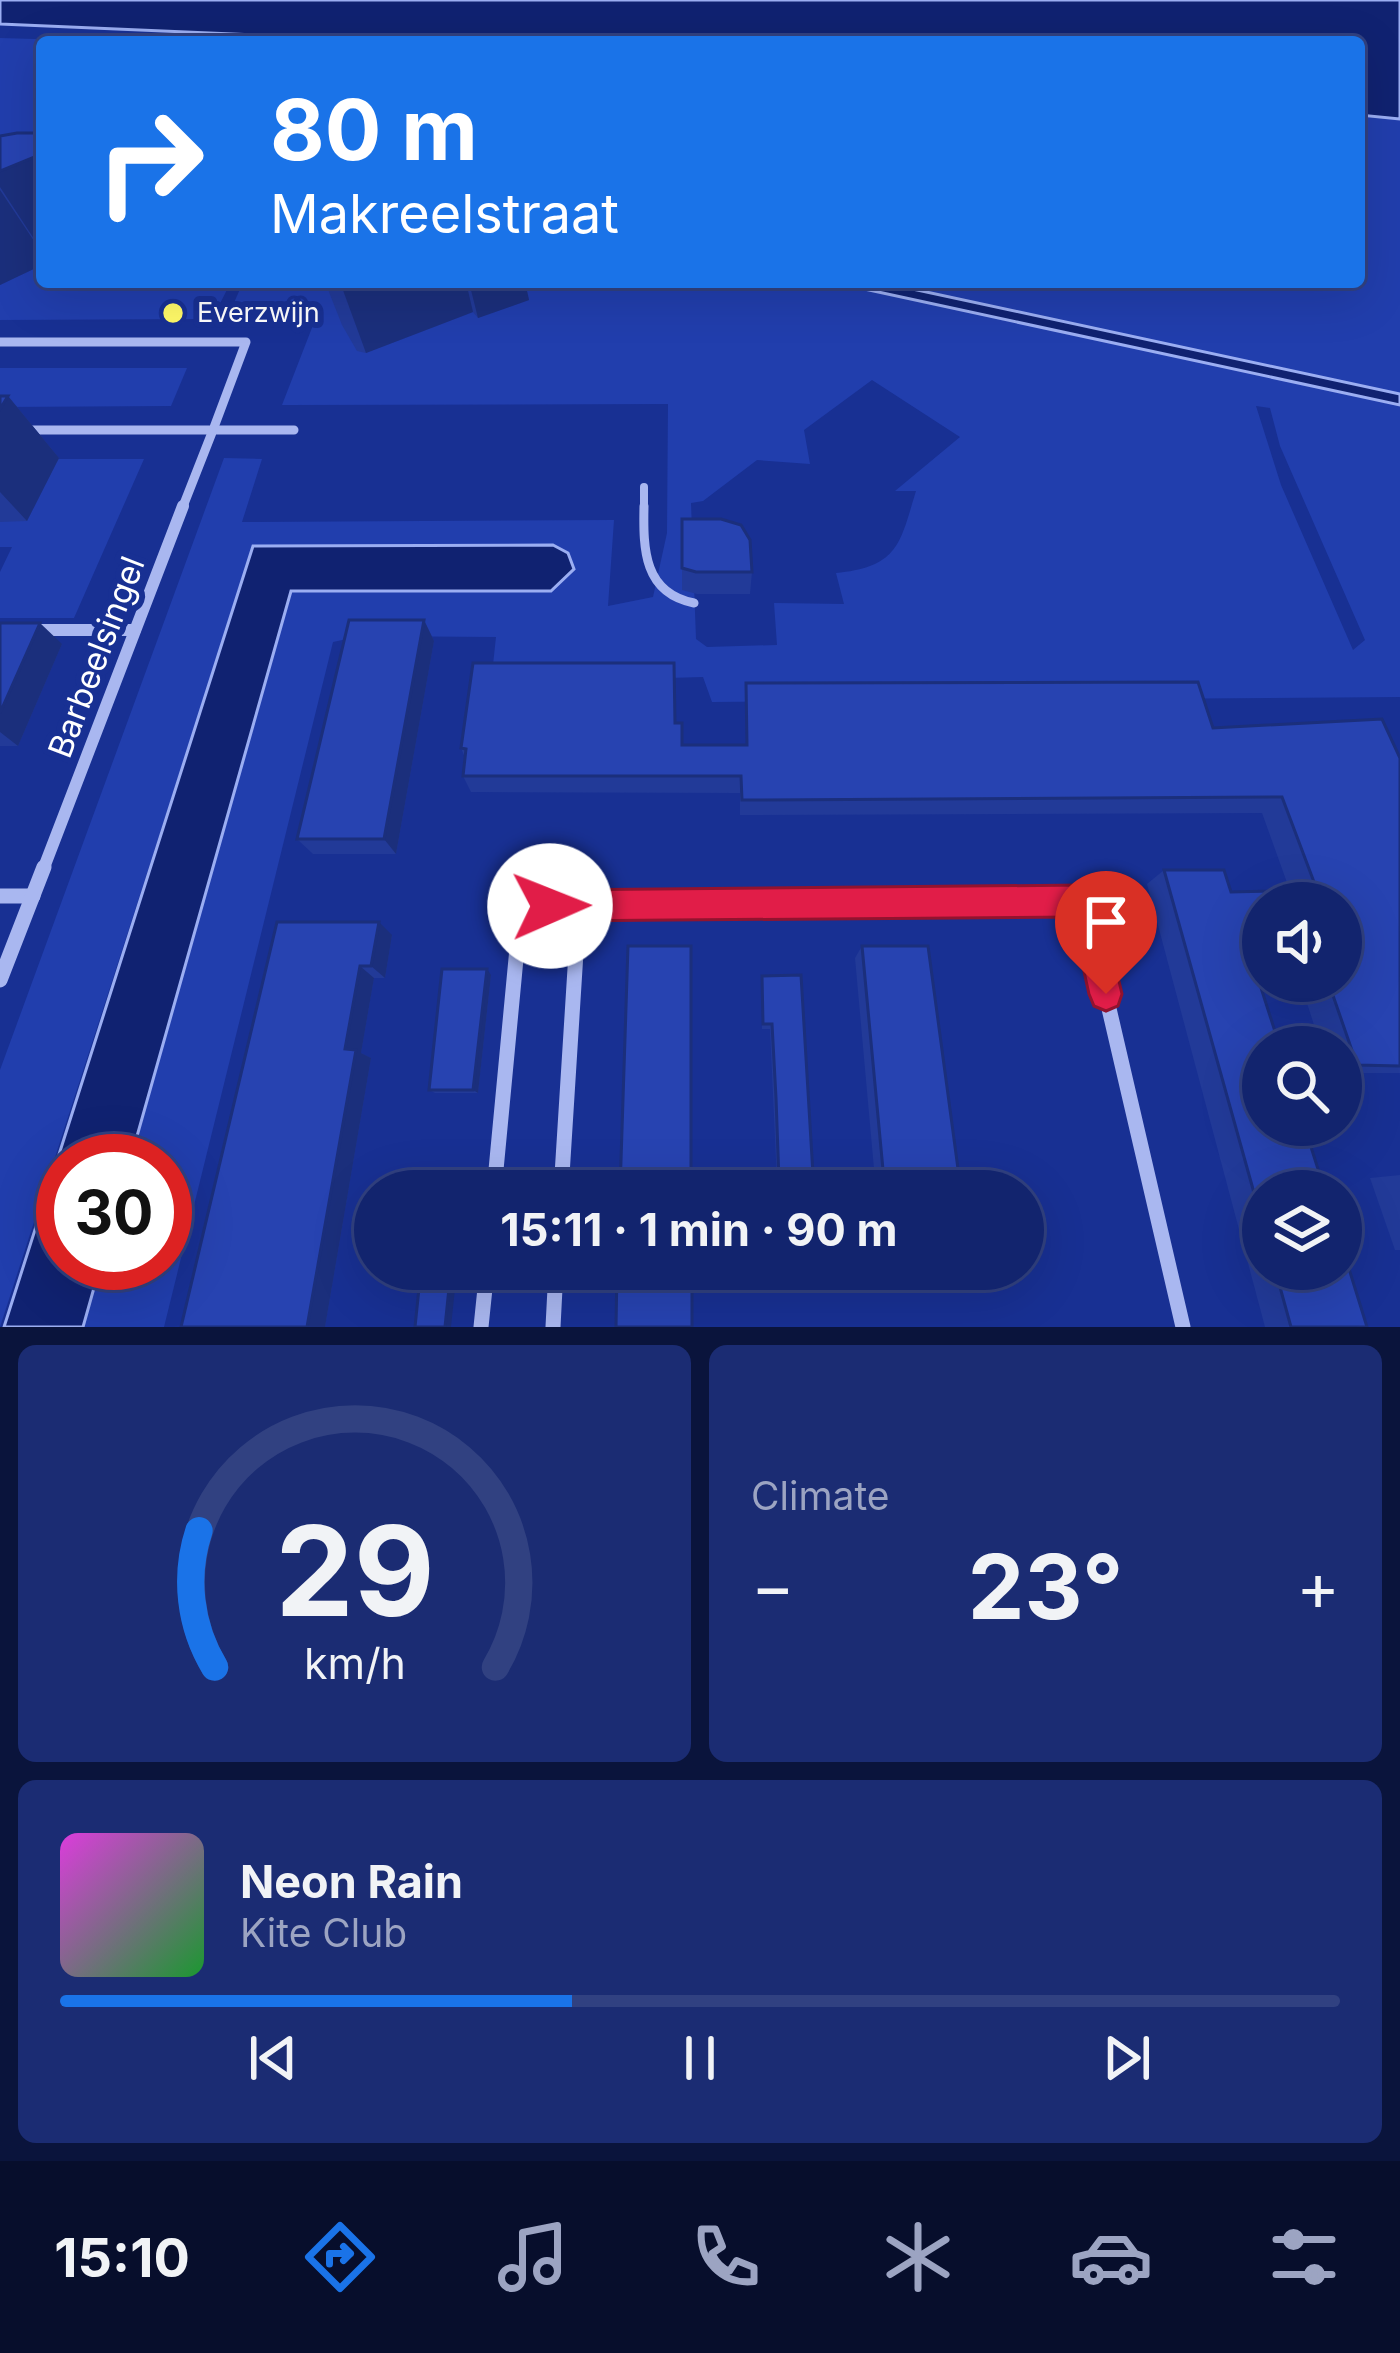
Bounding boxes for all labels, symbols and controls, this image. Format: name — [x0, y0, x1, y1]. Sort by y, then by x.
text: 80 m — [270, 79, 478, 180]
icon: right — [72, 84, 228, 240]
text: Makreelstraat — [270, 181, 619, 246]
place label: Everzwijn — [197, 296, 320, 329]
marker: Everzwijn — [160, 300, 186, 326]
street label: Barbeelsingel — [39, 551, 153, 763]
position arrow — [487, 843, 613, 969]
pin — [1055, 871, 1157, 994]
map controls — [1242, 882, 1362, 1290]
button: sound — [1242, 882, 1362, 1002]
icon: arrive — [1073, 889, 1139, 955]
button: search — [1242, 1026, 1362, 1146]
speed limit sign: 30 — [36, 1134, 192, 1290]
button: layers — [1242, 1170, 1362, 1290]
text: 15:11 · 1 min · 90 m — [500, 1202, 898, 1257]
text: Climate — [751, 1472, 890, 1519]
text: 29 — [275, 1495, 434, 1646]
text: 23° — [968, 1532, 1123, 1641]
text: − — [751, 1546, 795, 1626]
text: + — [1296, 1546, 1340, 1626]
text: km/h — [304, 1636, 405, 1688]
text: Neon Rain — [240, 1854, 463, 1909]
text: Kite Club — [240, 1909, 407, 1956]
icon: previous — [240, 2025, 306, 2091]
icon: pause — [667, 2025, 733, 2091]
icon: next — [1094, 2025, 1160, 2091]
icon: directions — [298, 2215, 382, 2299]
icon: music — [491, 2215, 575, 2299]
icon: phone — [684, 2215, 768, 2299]
icon: climate — [876, 2215, 960, 2299]
icon: car — [1069, 2215, 1153, 2299]
icon: filters — [1262, 2215, 1346, 2299]
text: 15:10 — [54, 2225, 190, 2290]

